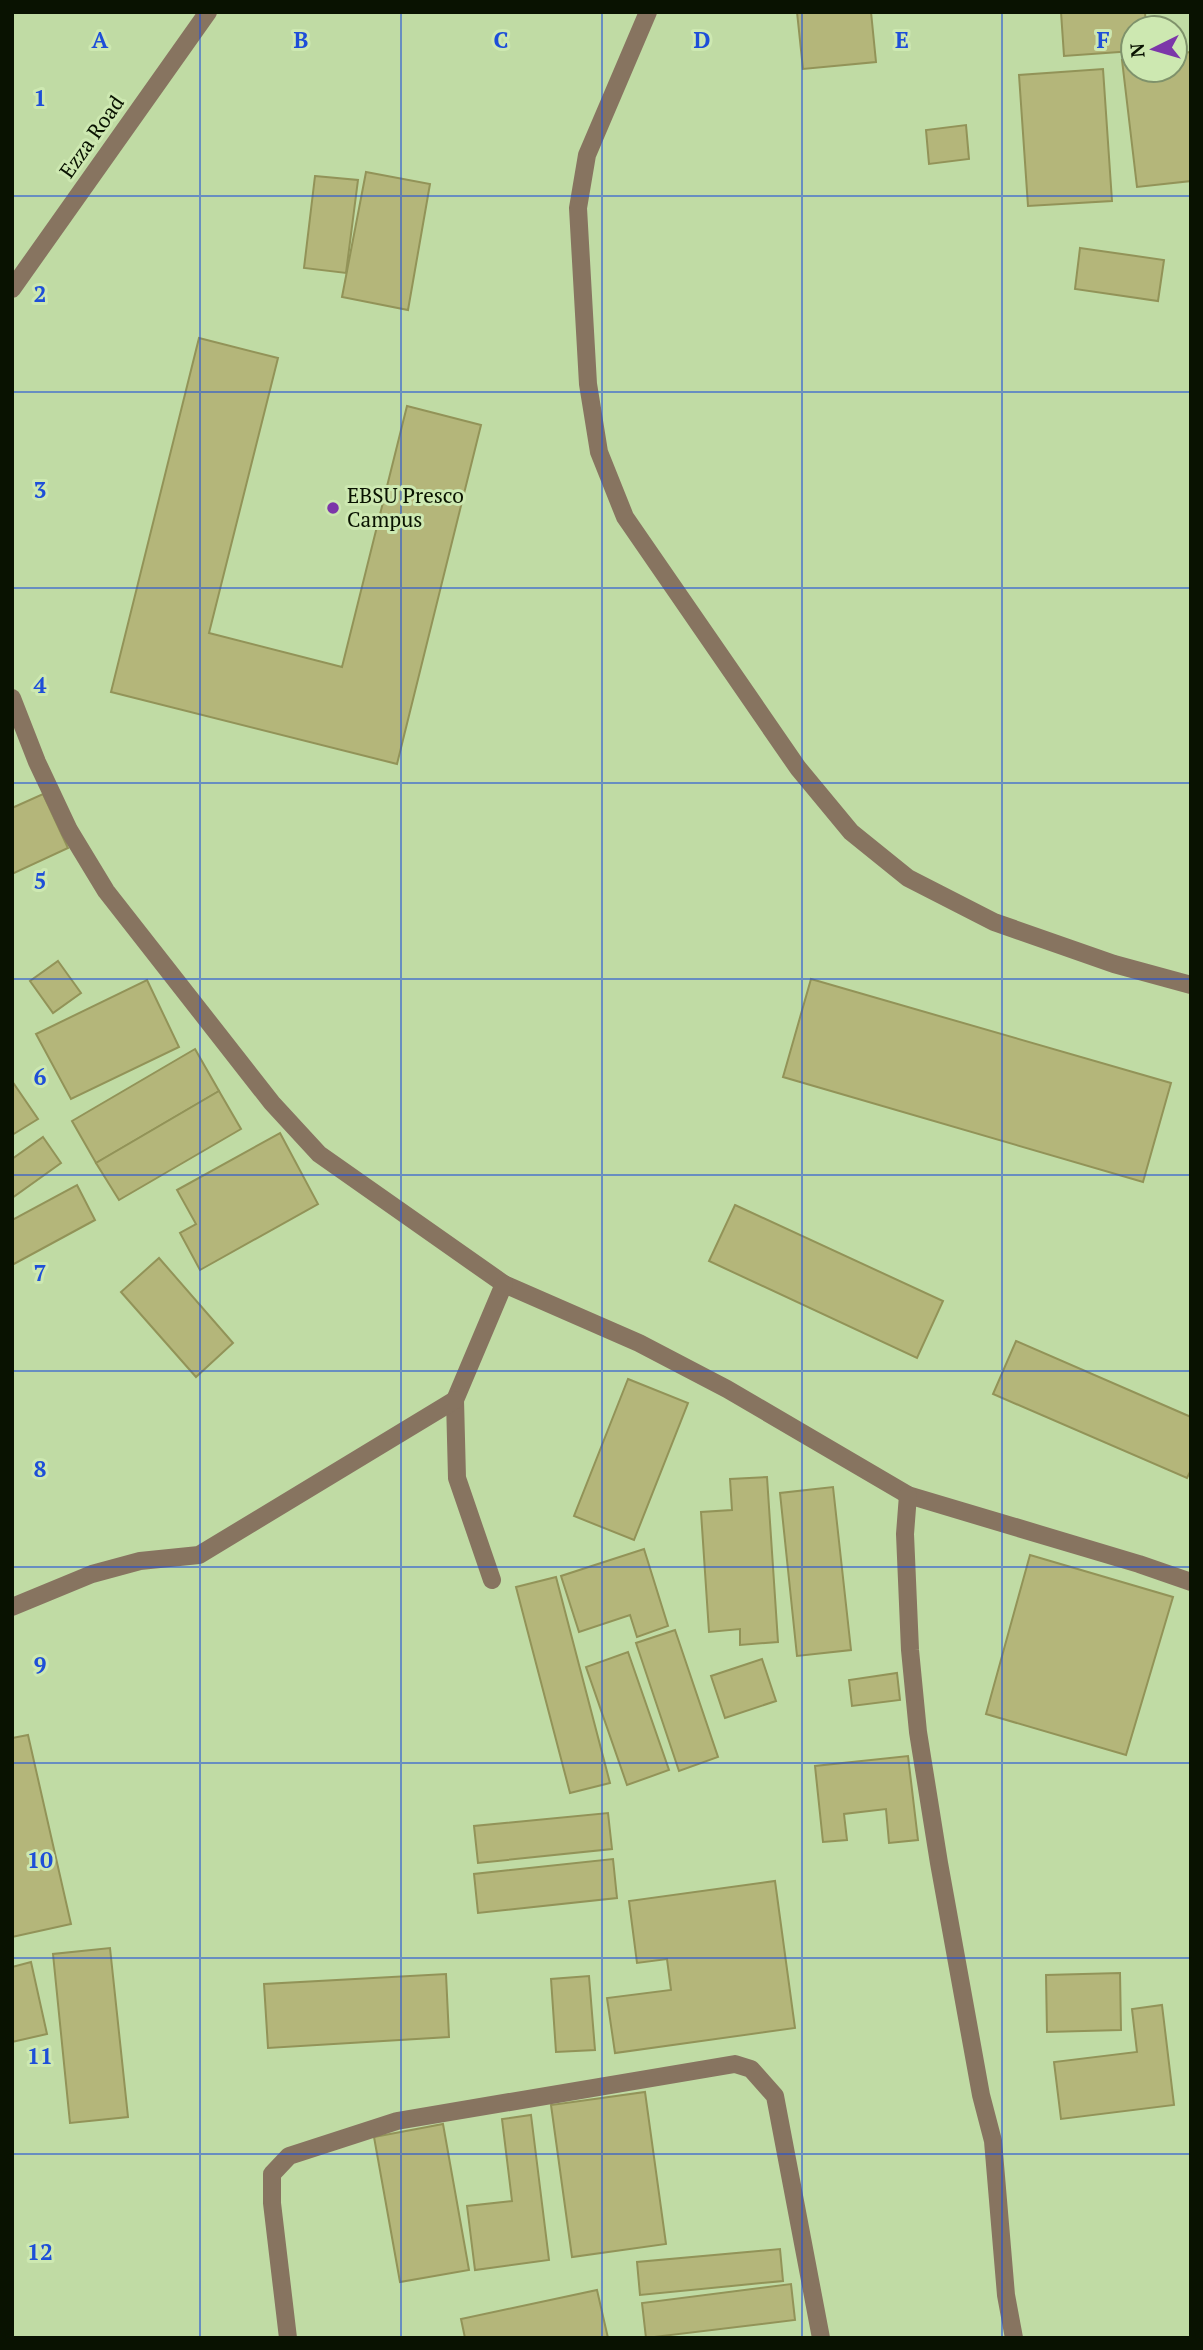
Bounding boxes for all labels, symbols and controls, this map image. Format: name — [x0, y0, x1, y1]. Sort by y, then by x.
north arrow — [1119, 14, 1189, 84]
text: A — [92, 24, 109, 55]
text: B — [294, 24, 309, 55]
text: C — [494, 24, 509, 55]
text: D — [694, 24, 711, 55]
text: E — [895, 24, 909, 55]
text: F — [1096, 24, 1110, 55]
text: N — [1123, 42, 1150, 59]
text: 1 — [34, 82, 47, 113]
street label: Ezza Road — [53, 89, 130, 183]
text: 2 — [34, 278, 47, 309]
text: 3 — [34, 474, 47, 505]
place label: EBSU Presco Campus — [347, 481, 464, 533]
marker: EBSU Presco Campus — [325, 500, 341, 516]
text: 4 — [34, 669, 47, 700]
text: 5 — [34, 865, 47, 896]
text: 6 — [34, 1061, 47, 1092]
text: 7 — [34, 1257, 47, 1288]
text: 8 — [34, 1453, 47, 1484]
text: 9 — [34, 1649, 47, 1680]
text: 10 — [27, 1844, 53, 1875]
text: 11 — [27, 2040, 53, 2071]
text: 12 — [27, 2236, 53, 2267]

